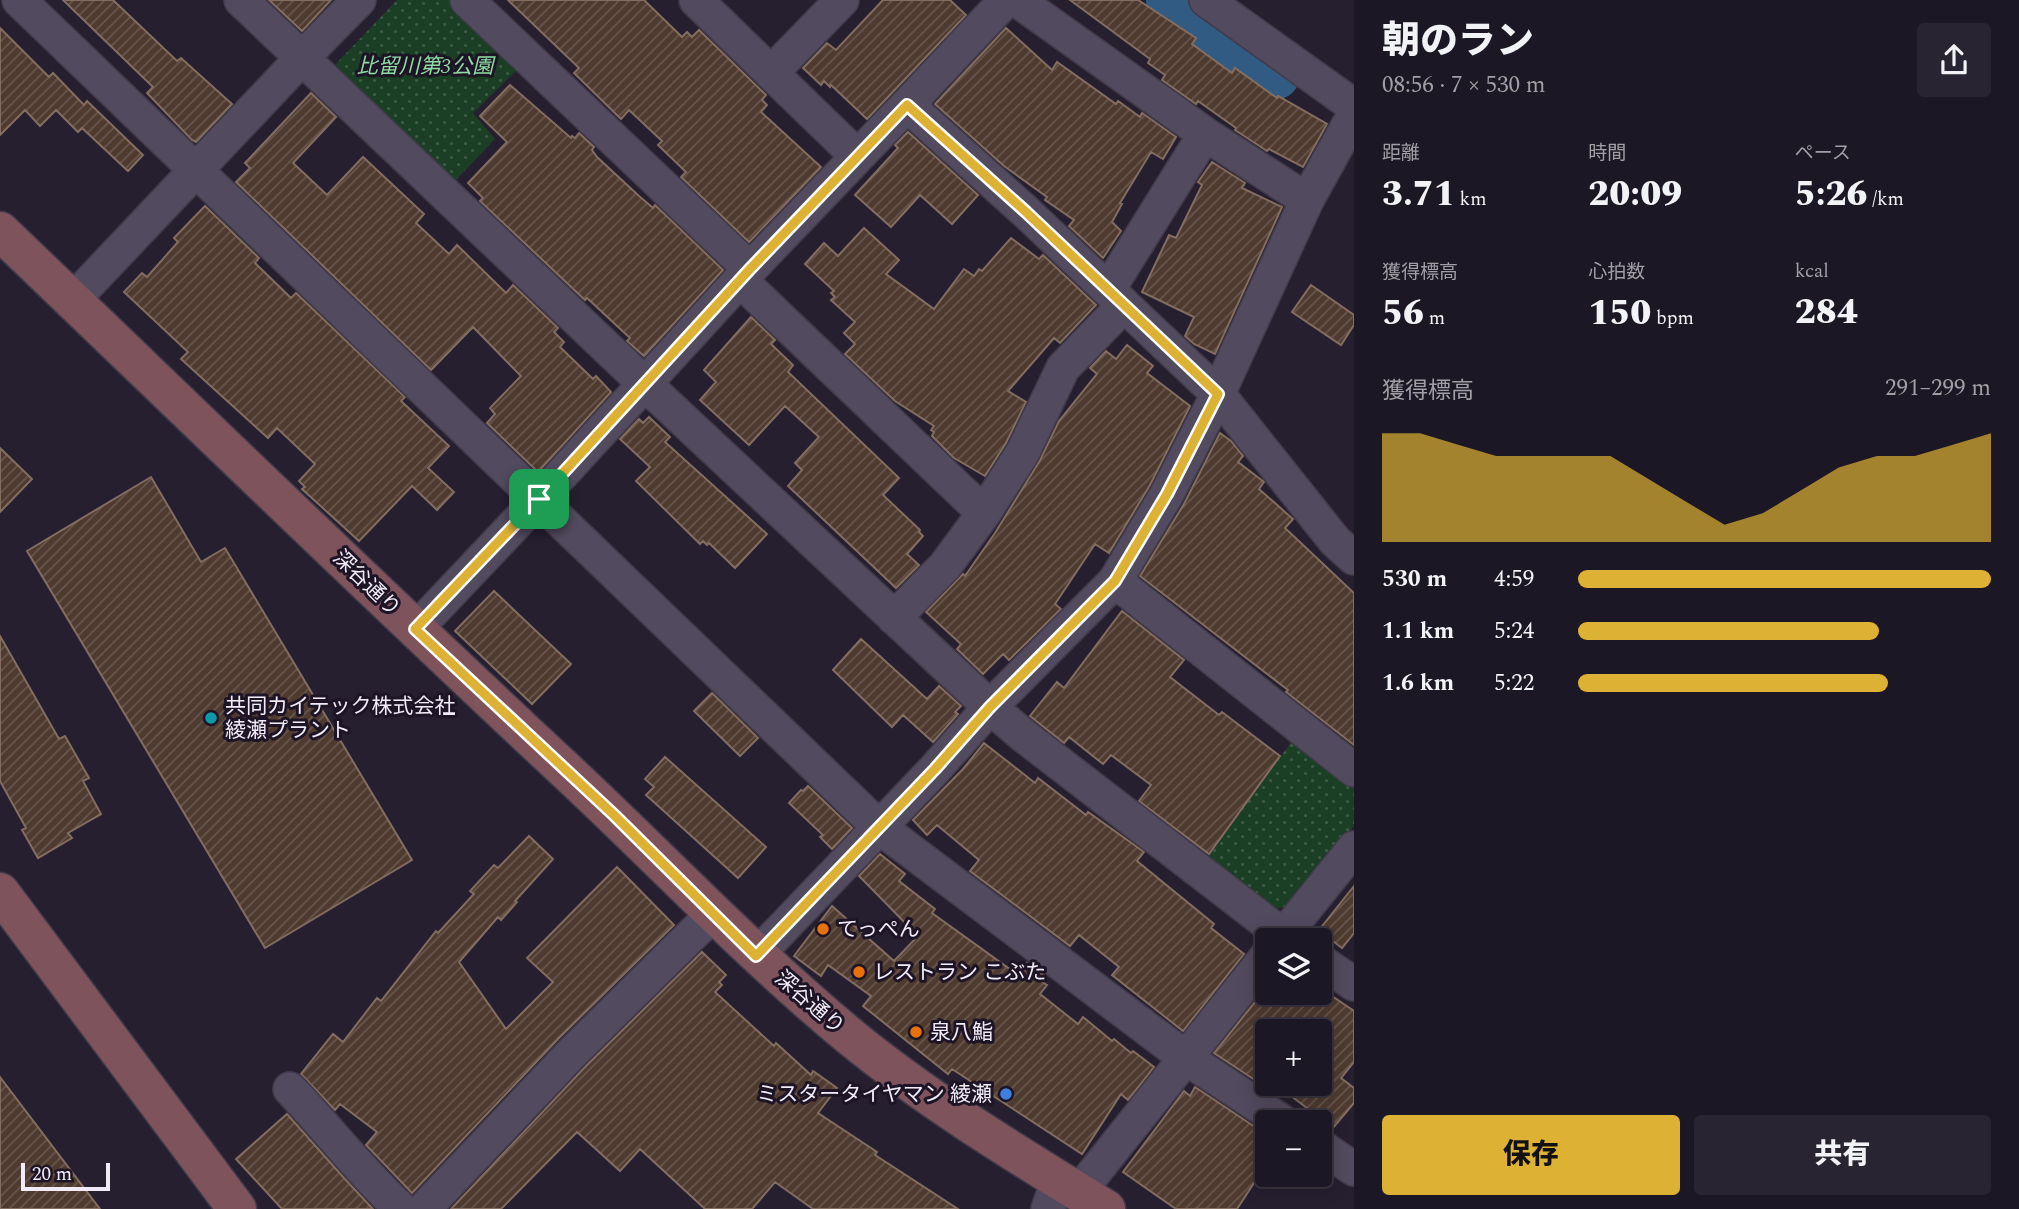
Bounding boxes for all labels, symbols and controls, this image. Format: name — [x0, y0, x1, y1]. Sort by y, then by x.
text: 朝のラン — [1382, 13, 1534, 71]
button: share — [1917, 23, 1991, 97]
park label: 比留川第3公園 — [357, 51, 496, 83]
text: 08:56 · 7 × 530 m — [1382, 68, 1546, 103]
text: 距離 — [1382, 139, 1420, 168]
text: 時間 — [1588, 139, 1626, 168]
text: ペース — [1795, 139, 1851, 168]
text: 3.71 — [1382, 168, 1455, 221]
text: 20:09 — [1588, 168, 1682, 221]
text: 5:26 — [1795, 168, 1867, 221]
text: km — [1455, 185, 1487, 214]
text: /km — [1867, 185, 1904, 214]
text: kcal — [1795, 257, 1829, 286]
text: 獲得標高 — [1382, 258, 1458, 287]
text: 心拍数 — [1588, 258, 1645, 287]
text: 284 — [1795, 286, 1858, 339]
text: 56 — [1382, 287, 1424, 340]
text: 150 — [1588, 287, 1651, 340]
text: m — [1424, 304, 1445, 333]
text: bpm — [1651, 304, 1694, 333]
text: 291–299 m — [1885, 371, 1991, 406]
text: 獲得標高 — [1382, 374, 1474, 409]
pin — [509, 469, 569, 529]
icon: arrive — [520, 480, 558, 518]
street label: 深谷通り — [325, 543, 408, 624]
text: 530 m — [1382, 562, 1447, 597]
text: 4:59 — [1494, 562, 1534, 597]
text: 1.1 km — [1382, 614, 1454, 649]
text: 5:24 — [1494, 614, 1534, 649]
text: 1.6 km — [1382, 666, 1454, 701]
text: 5:22 — [1494, 666, 1534, 701]
place label: 共同カイテック株式会社 綾瀬プラント — [225, 691, 456, 747]
marker: 共同カイテック株式会社 綾瀬プラント — [203, 710, 219, 726]
place label: てっぺん — [837, 914, 920, 946]
marker: てっぺん — [815, 921, 831, 937]
map controls — [1255, 928, 1332, 1187]
button: layers — [1255, 928, 1332, 1005]
place label: レストラン こぶた — [873, 957, 1046, 989]
street label: 深谷通り — [767, 963, 852, 1042]
marker: レストラン こぶた — [851, 964, 867, 980]
place label: 泉八鮨 — [930, 1017, 993, 1049]
button: + — [1255, 1019, 1332, 1096]
marker: 泉八鮨 — [908, 1024, 924, 1040]
place label: ミスタータイヤマン 綾瀬 — [756, 1079, 992, 1111]
marker: ミスタータイヤマン 綾瀬 — [998, 1086, 1014, 1102]
button: − — [1255, 1110, 1332, 1187]
button: 保存 — [1382, 1115, 1680, 1195]
button: 共有 — [1694, 1115, 1991, 1195]
scale bar — [21, 1160, 110, 1192]
text: 20 m — [32, 1160, 72, 1189]

